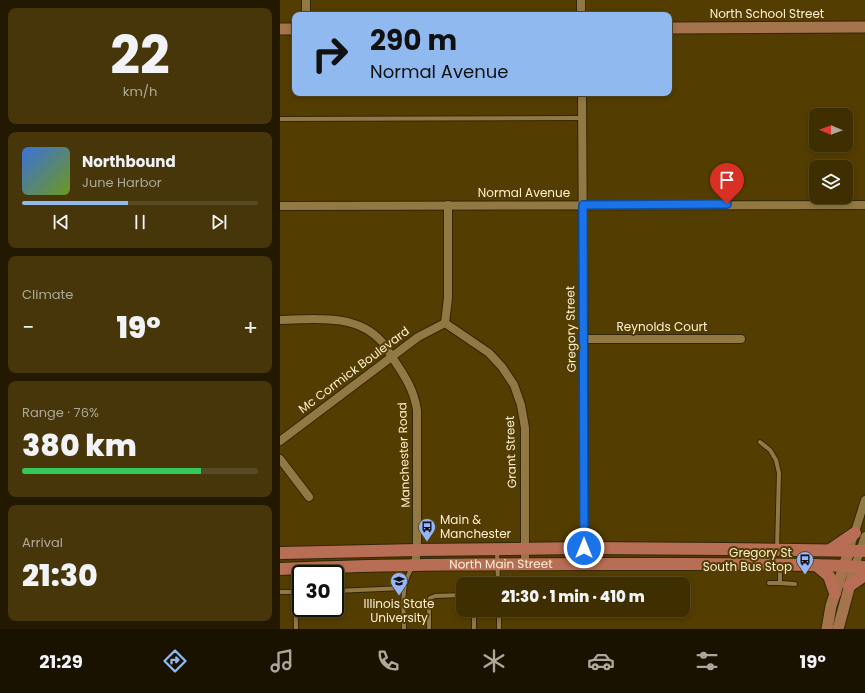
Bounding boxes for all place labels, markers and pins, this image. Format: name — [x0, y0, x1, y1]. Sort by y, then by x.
pin — [710, 163, 744, 204]
place label: Main & Manchester — [440, 511, 512, 542]
bus stop icon: Main & Manchester — [417, 517, 437, 542]
place label: Gregory St South Bus Stop — [703, 544, 792, 575]
bus stop icon: Gregory St South Bus Stop — [795, 550, 815, 575]
school or university icon: Illinois State University — [389, 571, 409, 596]
place label: Illinois State University — [364, 595, 434, 626]

